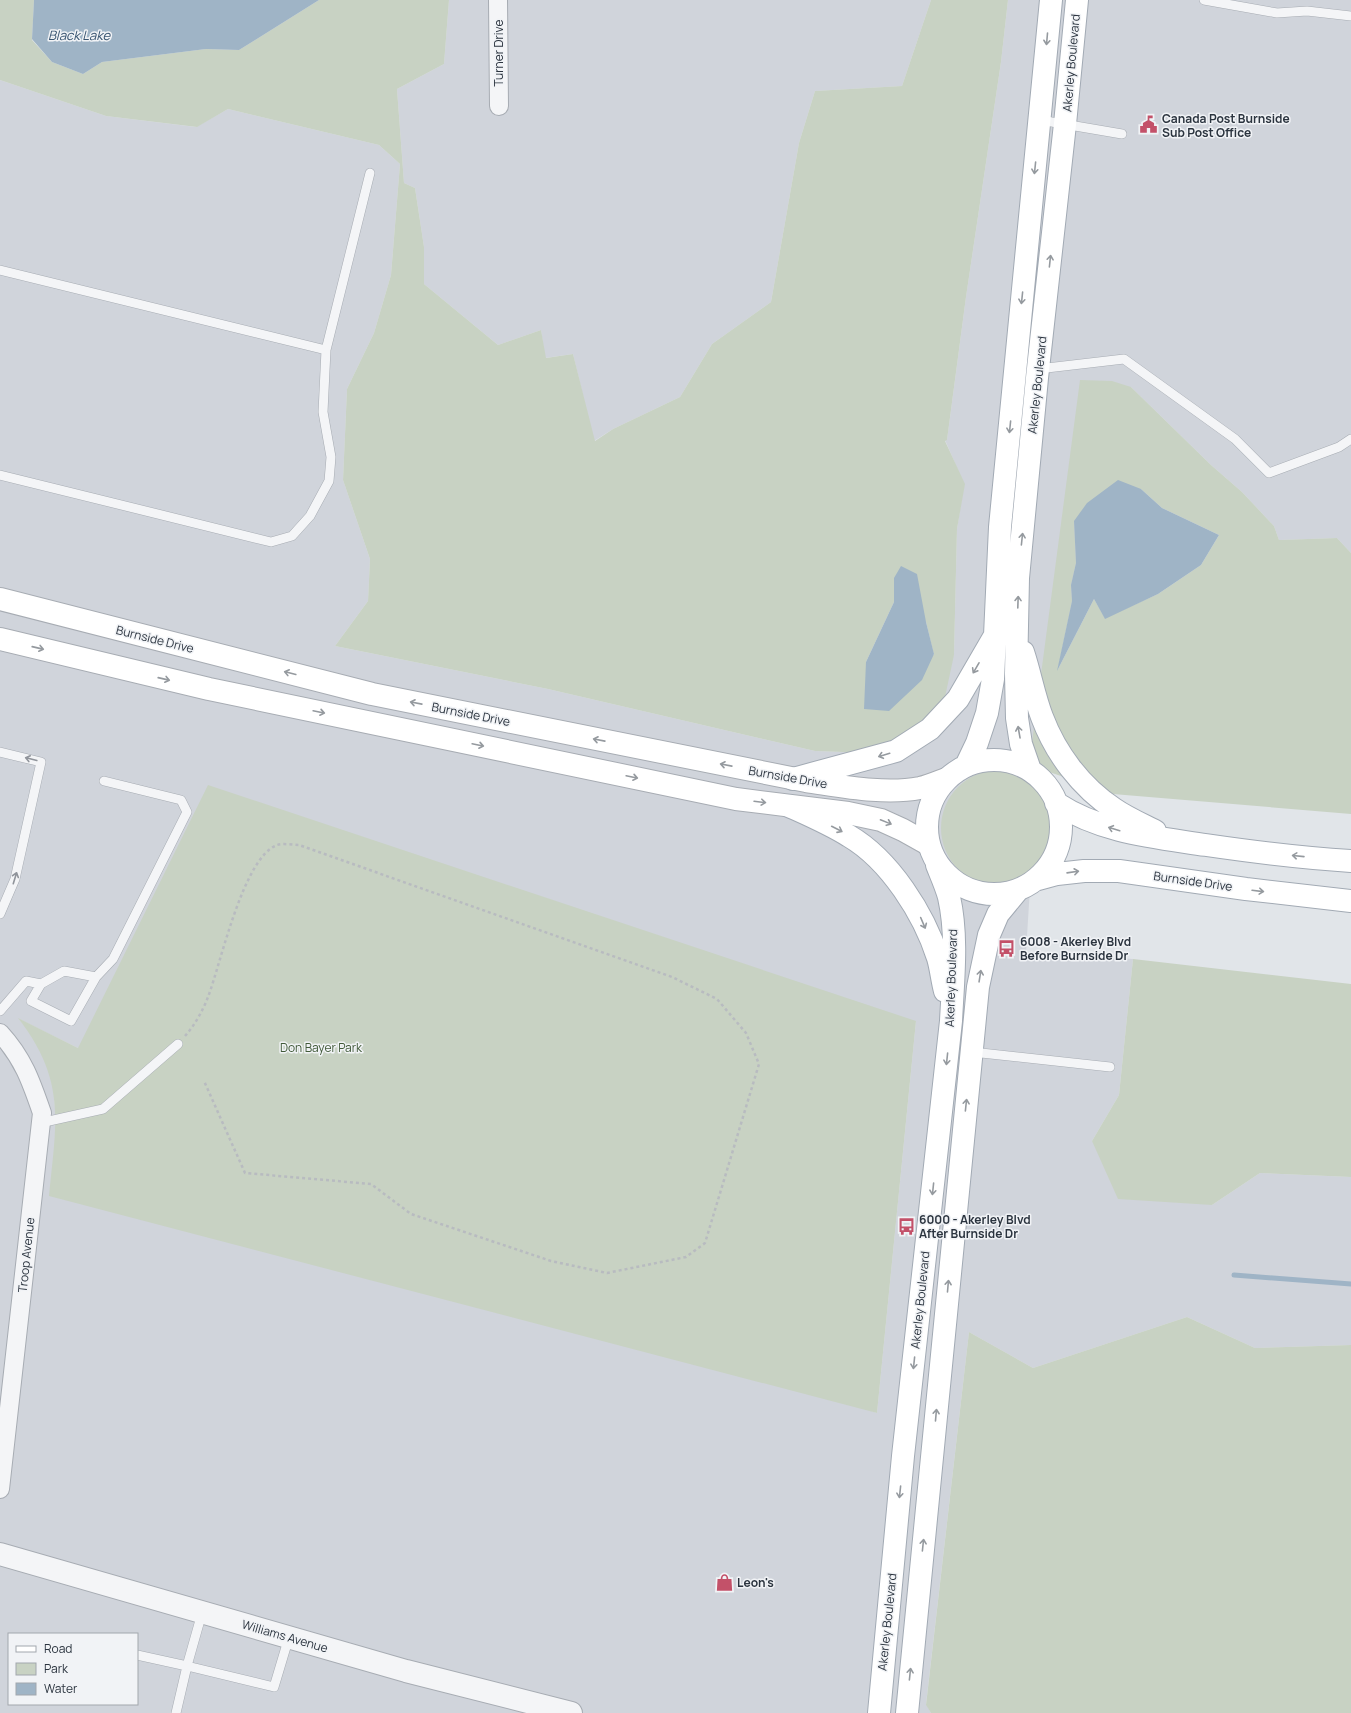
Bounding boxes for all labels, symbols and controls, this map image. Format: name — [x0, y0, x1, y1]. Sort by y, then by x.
street label: Akerley Boulevard — [1058, 13, 1084, 113]
street label: Turner Drive — [490, 20, 507, 86]
water label: Black Lake — [48, 26, 112, 44]
one-way arrow — [1043, 32, 1051, 45]
place label: Canada Post Burnside Sub Post Office — [1162, 110, 1290, 141]
public building icon: Canada Post Burnside Sub Post Office — [1139, 115, 1159, 135]
one-way arrow — [1031, 161, 1039, 174]
one-way arrow — [1046, 255, 1054, 268]
one-way arrow — [1019, 291, 1026, 304]
street label: Akerley Boulevard — [1023, 335, 1051, 435]
one-way arrow — [1006, 420, 1013, 433]
one-way arrow — [1019, 533, 1026, 546]
one-way arrow — [1014, 596, 1022, 609]
street label: Burnside Drive — [114, 621, 196, 657]
one-way arrow — [31, 645, 44, 653]
one-way arrow — [971, 662, 979, 674]
one-way arrow — [284, 669, 297, 677]
one-way arrow — [158, 675, 171, 683]
street label: Burnside Drive — [430, 698, 512, 730]
one-way arrow — [410, 699, 423, 707]
one-way arrow — [312, 708, 325, 716]
one-way arrow — [1015, 726, 1023, 739]
one-way arrow — [593, 735, 606, 743]
one-way arrow — [471, 741, 484, 749]
one-way arrow — [877, 752, 890, 759]
one-way arrow — [25, 755, 38, 763]
one-way arrow — [720, 761, 733, 769]
street label: Burnside Drive — [747, 762, 829, 792]
one-way arrow — [626, 774, 639, 782]
one-way arrow — [753, 798, 766, 806]
one-way arrow — [879, 819, 891, 826]
one-way arrow — [1108, 825, 1121, 832]
one-way arrow — [830, 826, 842, 833]
one-way arrow — [1292, 852, 1305, 860]
street label: Burnside Drive — [1152, 867, 1234, 895]
one-way arrow — [1066, 868, 1079, 876]
one-way arrow — [12, 872, 19, 885]
one-way arrow — [1251, 887, 1264, 894]
one-way arrow — [920, 916, 927, 928]
street label: Akerley Boulevard — [941, 929, 961, 1027]
place label: 6008 - Akerley Blvd Before Burnside Dr — [1020, 933, 1131, 964]
bus stop icon: 6008 - Akerley Blvd Before Burnside Dr — [997, 938, 1017, 958]
one-way arrow — [976, 970, 984, 983]
park label: Don Bayer Park — [280, 1039, 363, 1056]
one-way arrow — [943, 1052, 950, 1065]
one-way arrow — [962, 1099, 970, 1112]
one-way arrow — [929, 1182, 936, 1195]
place label: 6000 - Akerley Blvd After Burnside Dr — [919, 1211, 1031, 1242]
bus stop icon: 6000 - Akerley Blvd After Burnside Dr — [896, 1216, 916, 1236]
street label: Troop Avenue — [14, 1217, 38, 1293]
street label: Akerley Boulevard — [906, 1250, 934, 1350]
one-way arrow — [945, 1280, 952, 1293]
one-way arrow — [910, 1356, 917, 1369]
one-way arrow — [932, 1409, 939, 1422]
one-way arrow — [896, 1485, 904, 1498]
one-way arrow — [919, 1539, 926, 1552]
shop icon: Leon's — [714, 1572, 734, 1592]
street label: Akerley Boulevard — [873, 1572, 901, 1672]
place label: Leon's — [737, 1574, 774, 1591]
street label: Williams Avenue — [240, 1616, 330, 1656]
legend — [8, 1633, 138, 1705]
text: Road — [44, 1640, 72, 1657]
text: Park — [44, 1660, 69, 1677]
one-way arrow — [907, 1668, 914, 1681]
text: Water — [44, 1680, 78, 1697]

